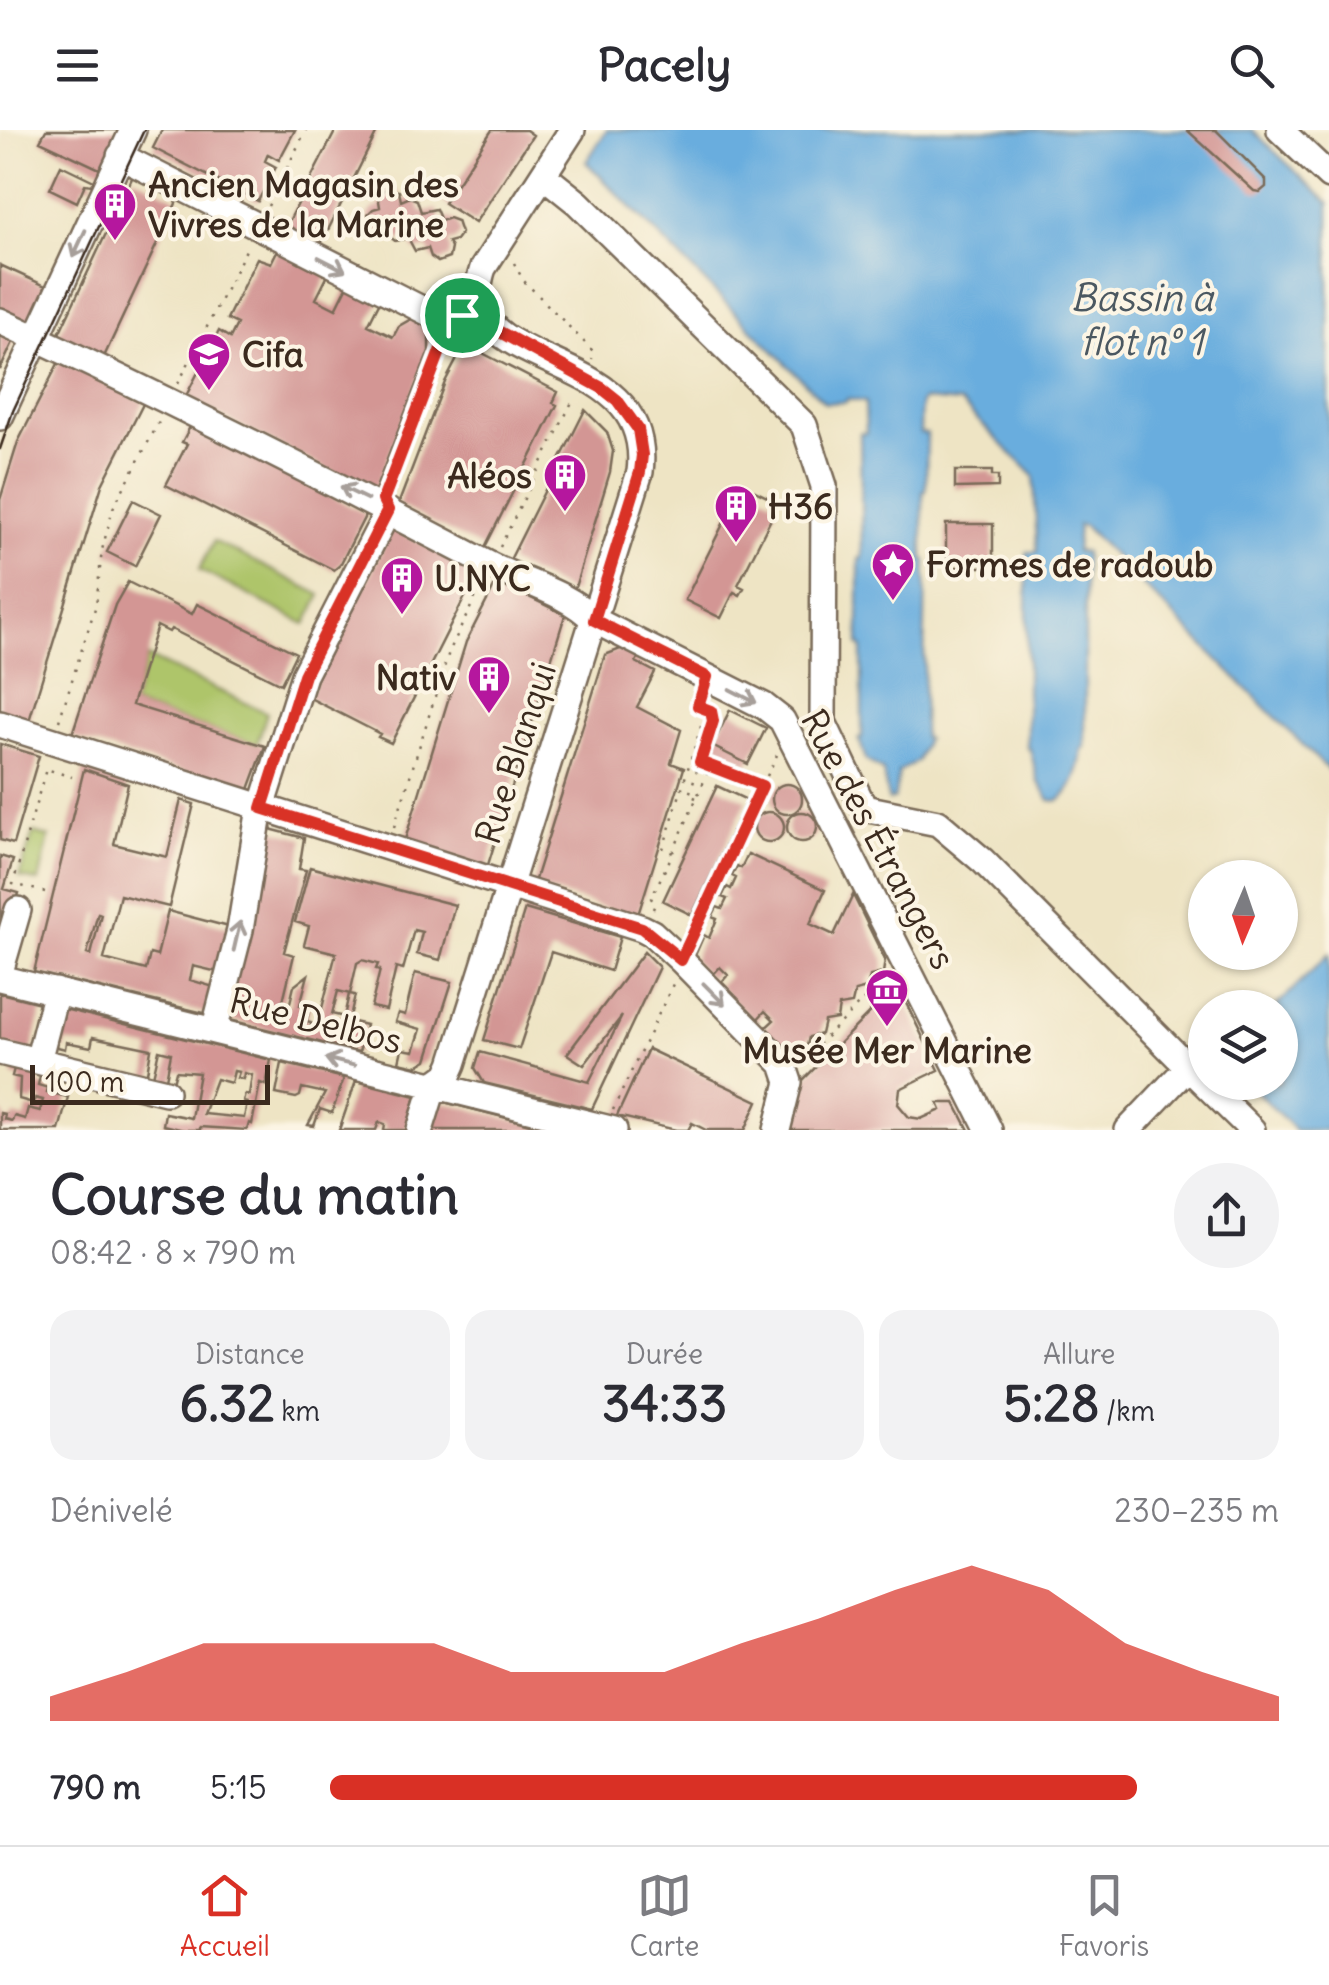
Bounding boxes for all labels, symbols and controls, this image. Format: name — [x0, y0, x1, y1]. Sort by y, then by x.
text: Pacely — [598, 37, 731, 93]
icon: menu — [50, 38, 105, 93]
icon: search — [1224, 38, 1279, 93]
place label: Ancien Magasin des Vivres de la Marine — [148, 162, 459, 246]
building icon: Ancien Magasin des Vivres de la Marine — [92, 181, 138, 242]
one-way arrow — [68, 228, 87, 258]
one-way arrow — [317, 255, 346, 274]
pin — [420, 273, 505, 358]
water label: Bassin à flot n° 1 — [1071, 274, 1216, 365]
icon: arrive — [435, 288, 490, 343]
school or university icon: Cifa — [186, 331, 232, 392]
place label: Cifa — [242, 332, 304, 376]
building icon: Aléos — [542, 452, 588, 513]
place label: Aléos — [447, 453, 532, 497]
one-way arrow — [339, 483, 369, 502]
building icon: H36 — [713, 483, 759, 544]
place label: H36 — [768, 484, 833, 528]
place icon: Formes de radoub — [870, 541, 916, 602]
place label: Formes de radoub — [926, 542, 1213, 586]
building icon: U.NYC — [379, 555, 425, 616]
place label: U.NYC — [434, 556, 531, 600]
building icon: Nativ — [466, 654, 512, 715]
place label: Nativ — [375, 655, 456, 699]
street label: Rue Blanqui — [465, 657, 565, 849]
one-way arrow — [728, 687, 757, 706]
street label: Rue des Étrangers — [792, 702, 966, 976]
north arrow — [1188, 860, 1298, 970]
map controls — [1188, 860, 1298, 1100]
one-way arrow — [229, 921, 248, 953]
museum icon: Musée Mer Marine — [864, 967, 910, 1028]
street label: Rue Delbos — [225, 977, 407, 1063]
one-way arrow — [702, 982, 726, 1006]
button: layers — [1188, 990, 1298, 1100]
place label: Musée Mer Marine — [742, 1028, 1032, 1072]
one-way arrow — [325, 1052, 357, 1070]
scale bar — [30, 1060, 270, 1104]
text: 100 m — [45, 1064, 124, 1100]
text: Course du matin — [50, 1160, 459, 1229]
button: share — [1174, 1163, 1279, 1268]
text: 08:42 · 8 × 790 m — [50, 1232, 296, 1273]
text: Distance — [195, 1336, 305, 1372]
text: Durée — [626, 1336, 703, 1372]
text: Allure — [1043, 1336, 1115, 1372]
text: 6.32 — [180, 1372, 275, 1435]
text: 34:33 — [602, 1372, 727, 1435]
text: 5:28 — [1003, 1372, 1099, 1435]
text: km — [275, 1393, 320, 1429]
text: /km — [1099, 1393, 1155, 1429]
text: Dénivelé — [50, 1490, 173, 1531]
text: 230–235 m — [1114, 1490, 1279, 1531]
text: 790 m — [50, 1767, 141, 1808]
text: 5:15 — [210, 1767, 267, 1808]
tab: Accueil — [180, 1868, 270, 1964]
tab: Carte — [629, 1868, 699, 1964]
tab: Favoris — [1059, 1868, 1149, 1964]

